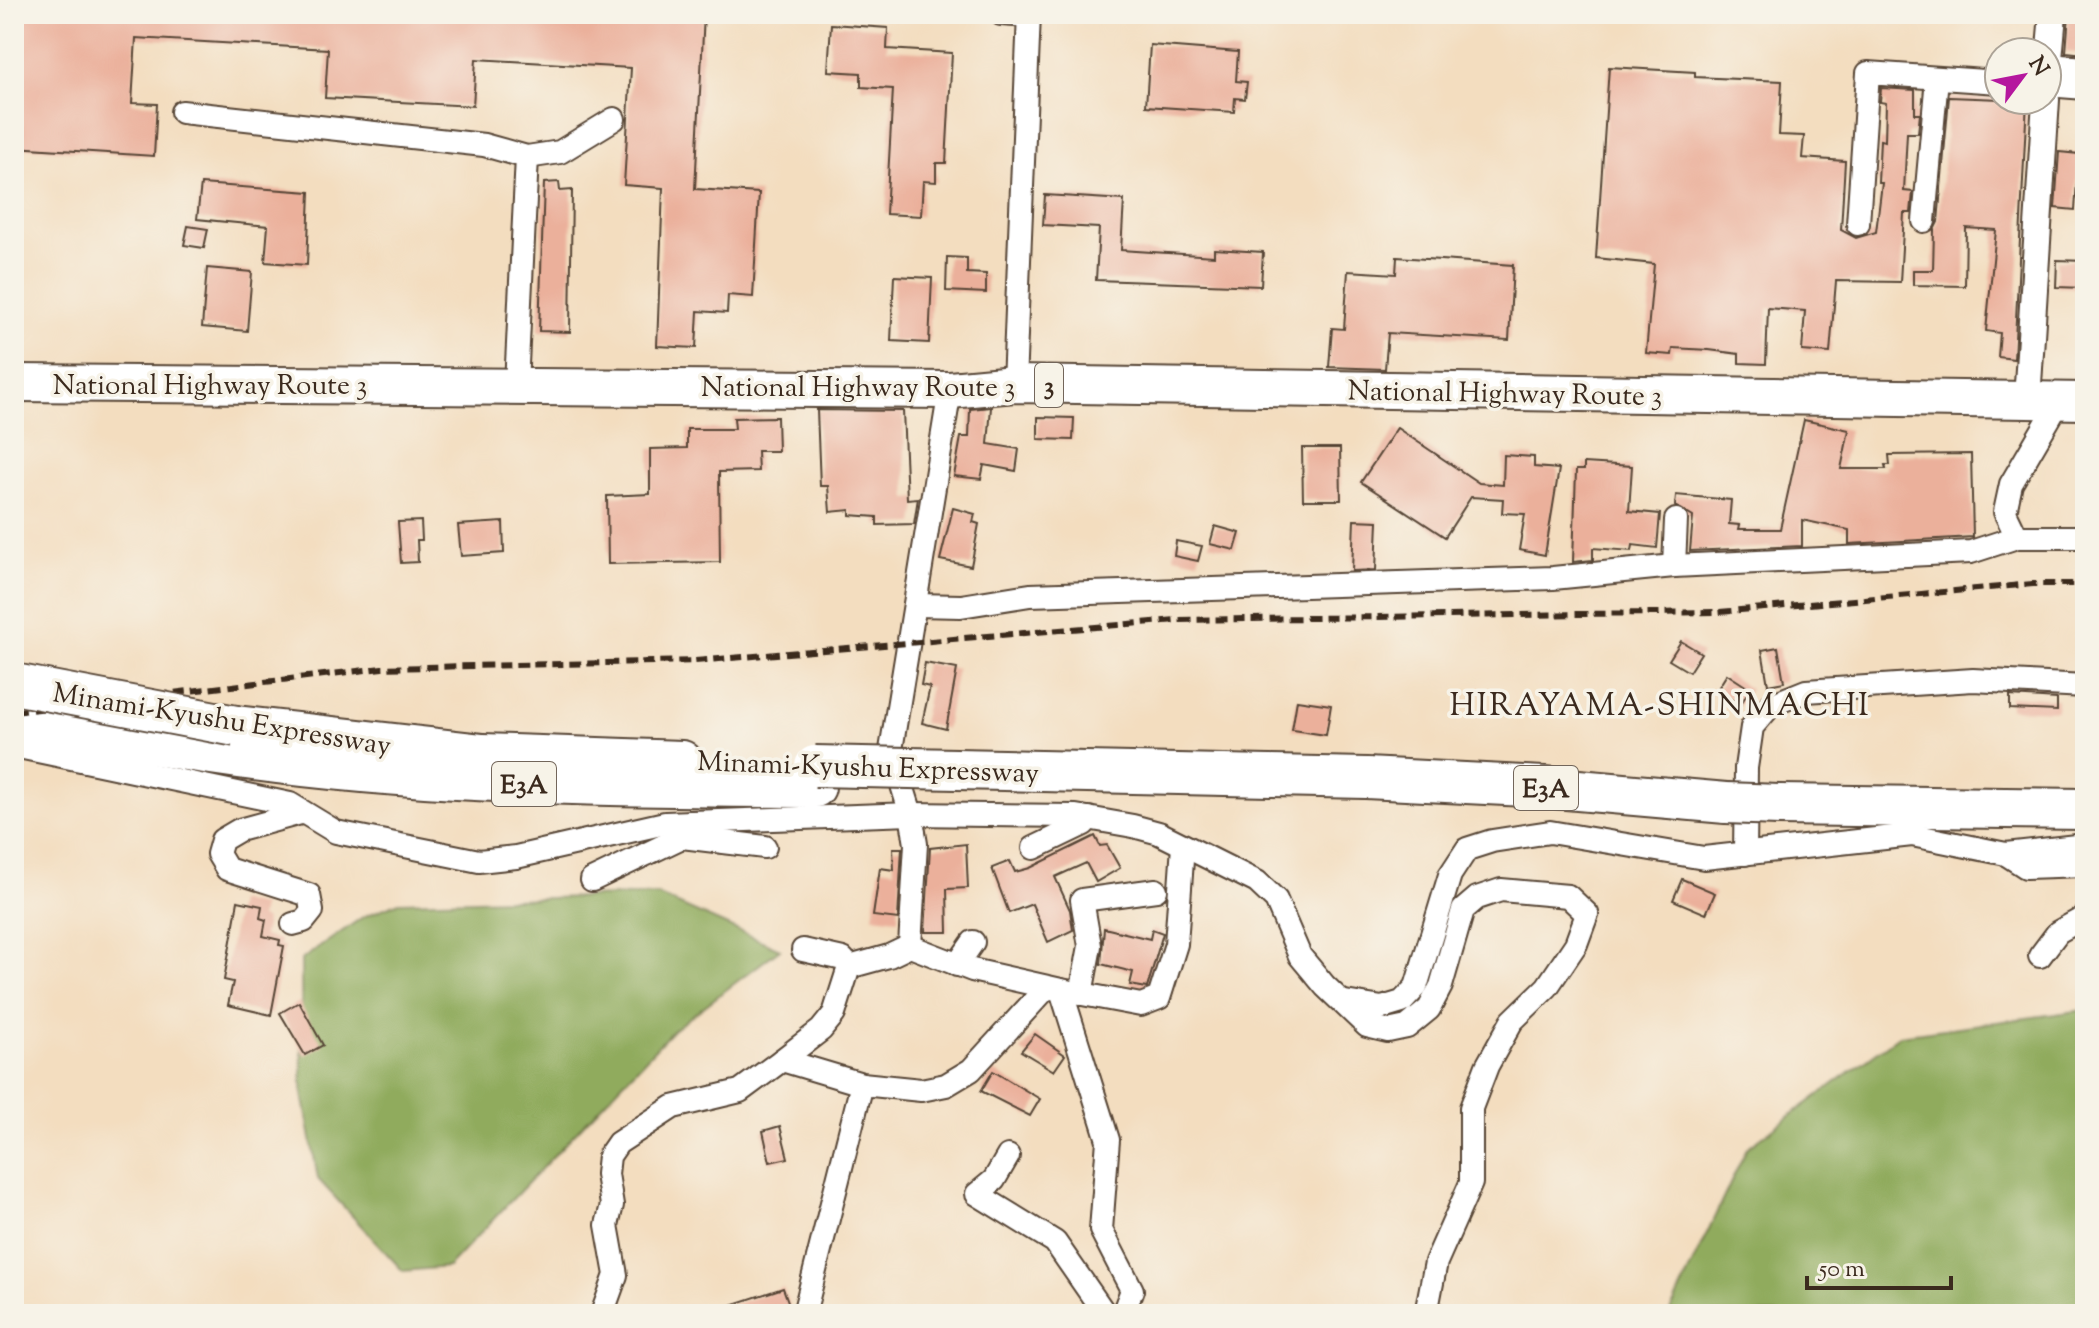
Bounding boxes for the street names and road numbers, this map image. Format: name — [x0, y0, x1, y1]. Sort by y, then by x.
road number: 3 — [1035, 363, 1063, 407]
street label: National Highway Route 3 — [53, 367, 367, 407]
street label: National Highway Route 3 — [701, 369, 1015, 409]
street label: National Highway Route 3 — [1347, 372, 1663, 418]
street label: Minami-Kyushu Expressway — [49, 674, 394, 767]
street label: Minami-Kyushu Expressway — [696, 743, 1040, 795]
road number: E3A — [492, 762, 556, 806]
road number: E3A — [1514, 766, 1578, 810]

